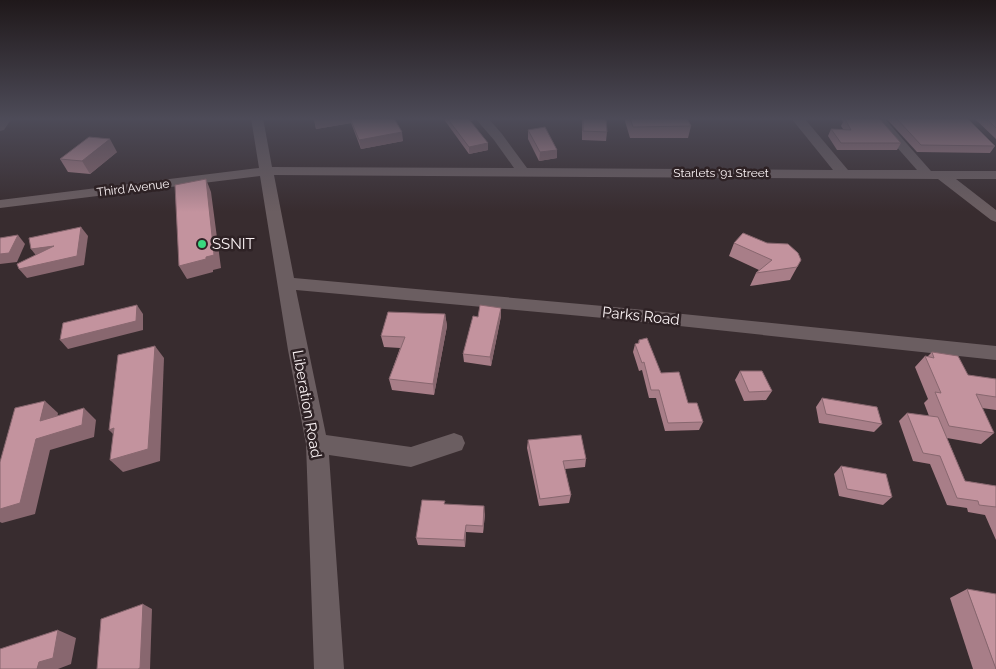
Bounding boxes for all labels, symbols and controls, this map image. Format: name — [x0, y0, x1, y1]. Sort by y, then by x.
street label: Starlets '91 Street — [673, 166, 769, 180]
street label: Third Avenue — [96, 177, 170, 199]
place label: SSNIT — [212, 235, 255, 253]
marker: SSNIT — [196, 238, 208, 250]
street label: Parks Road — [601, 303, 681, 329]
street label: Liberation Road — [289, 349, 325, 459]

